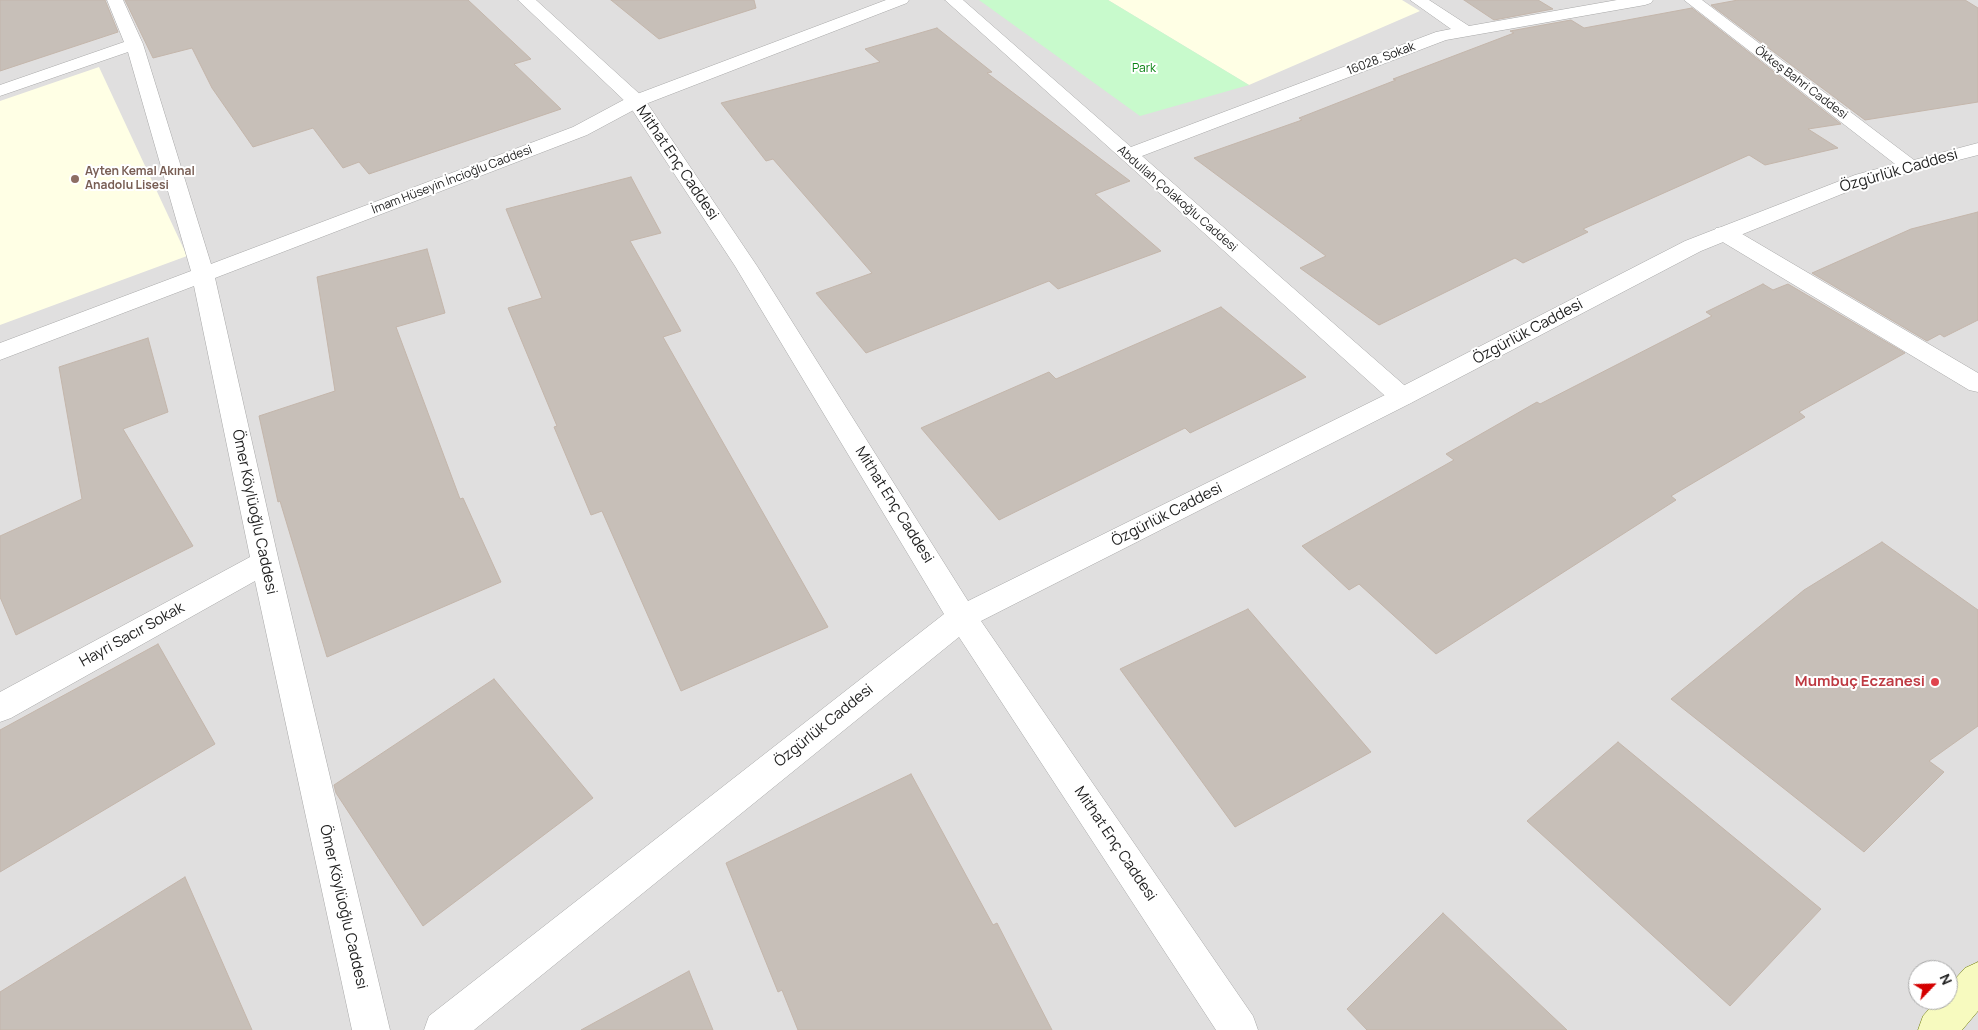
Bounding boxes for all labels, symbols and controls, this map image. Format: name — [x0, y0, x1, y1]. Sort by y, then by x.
street label: 16028. Sokak — [1345, 39, 1417, 79]
street label: Ökkeş Bahri Caddesi — [1752, 43, 1850, 123]
park label: Park — [1132, 62, 1156, 76]
street label: Mithat Enç Caddesi — [632, 102, 722, 224]
street label: İmam Hüseyin İncioğlu Caddesi — [370, 143, 534, 217]
street label: Abdullah Çolakoğlu Caddesi — [1114, 143, 1240, 255]
street label: Özgürlük Caddesi — [1838, 146, 1960, 196]
place label: Ayten Kemal Akınal Anadolu Lisesi — [85, 165, 195, 193]
marker: Ayten Kemal Akınal Anadolu Lisesi — [69, 173, 81, 185]
street label: Özgürlük Caddesi — [1470, 295, 1586, 369]
street label: Ömer Köylüoğlu Caddesi — [228, 428, 280, 596]
street label: Mithat Enç Caddesi — [851, 443, 937, 567]
street label: Özgürlük Caddesi — [1109, 479, 1225, 551]
street label: Hayri Sacır Sokak — [77, 599, 187, 671]
place label: Mumbuç Eczanesi — [1795, 673, 1925, 691]
marker: Mumbuç Eczanesi — [1929, 676, 1941, 688]
street label: Özgürlük Caddesi — [771, 681, 877, 771]
street label: Mithat Enç Caddesi — [1070, 783, 1160, 905]
street label: Ömer Köylüoğlu Caddesi — [315, 823, 371, 991]
north arrow — [1908, 960, 1958, 1010]
text: N — [1936, 971, 1957, 988]

